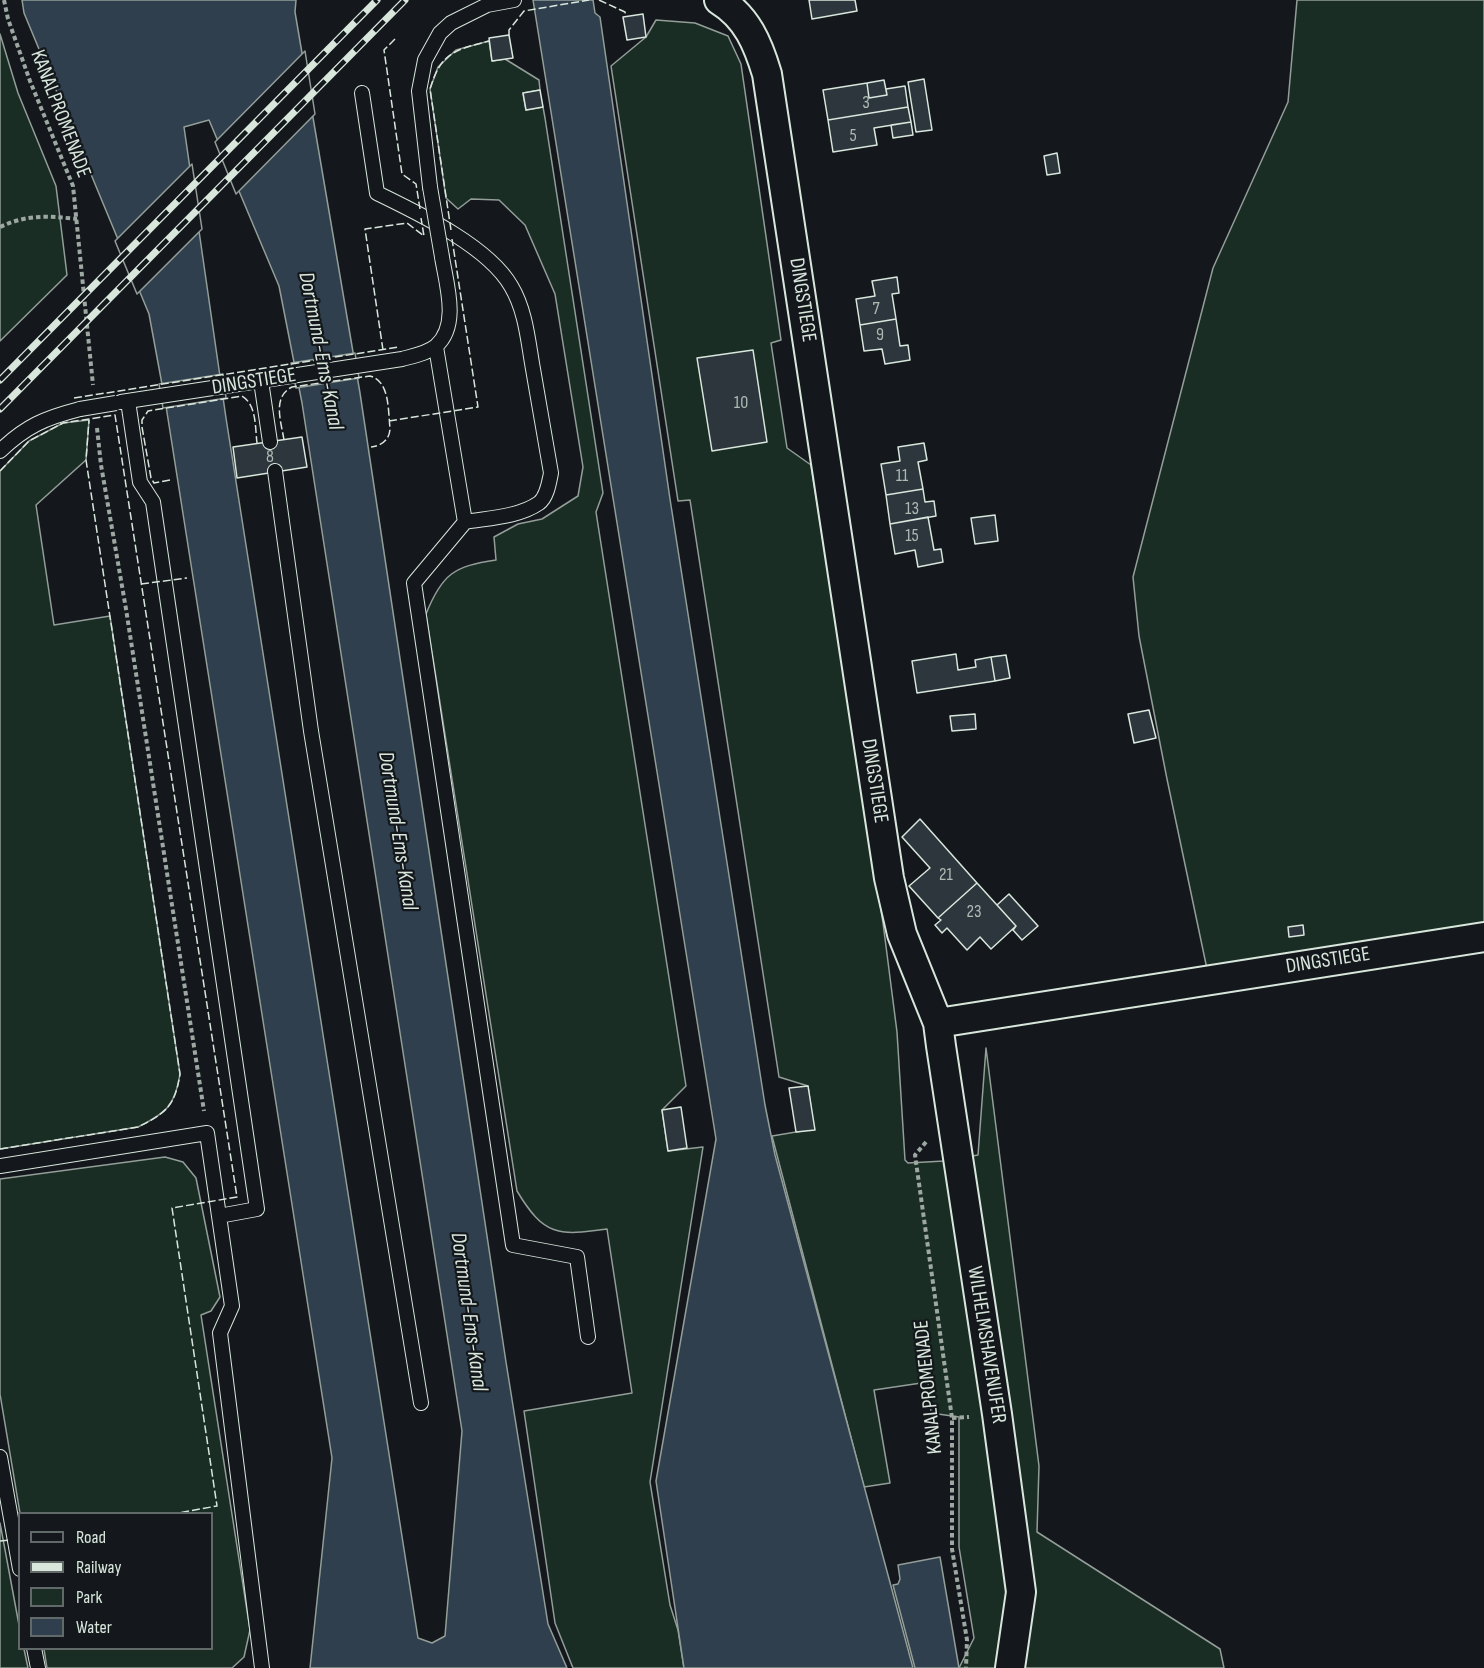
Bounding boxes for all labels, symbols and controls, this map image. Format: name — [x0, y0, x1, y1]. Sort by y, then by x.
street label: KANALPROMENADE — [24, 47, 96, 181]
house number: 3 — [862, 92, 870, 114]
house number: 5 — [849, 125, 857, 147]
street label: DINGSTIEGE — [783, 256, 821, 344]
water label: Dortmund-Ems-Kanal — [292, 270, 348, 432]
house number: 7 — [872, 298, 880, 320]
house number: 9 — [876, 324, 884, 346]
street label: DINGSTIEGE — [210, 363, 298, 401]
house number: 10 — [734, 392, 748, 414]
house number: 8 — [266, 446, 274, 468]
house number: 11 — [896, 465, 908, 487]
house number: 13 — [905, 498, 919, 520]
house number: 15 — [905, 525, 919, 547]
street label: DINGSTIEGE — [855, 737, 893, 825]
water label: Dortmund-Ems-Kanal — [371, 750, 423, 912]
house number: 21 — [939, 864, 953, 886]
house number: 23 — [967, 901, 981, 923]
street label: DINGSTIEGE — [1284, 942, 1372, 980]
water label: Dortmund-Ems-Kanal — [444, 1231, 492, 1393]
street label: WILHELMSHAVENUFER — [961, 1264, 1011, 1426]
street label: KANALPROMENADE — [909, 1319, 949, 1455]
legend — [18, 1512, 213, 1650]
text: Road — [76, 1527, 106, 1548]
text: Railway — [76, 1557, 121, 1578]
text: Park — [76, 1587, 102, 1608]
text: Water — [76, 1617, 112, 1638]

